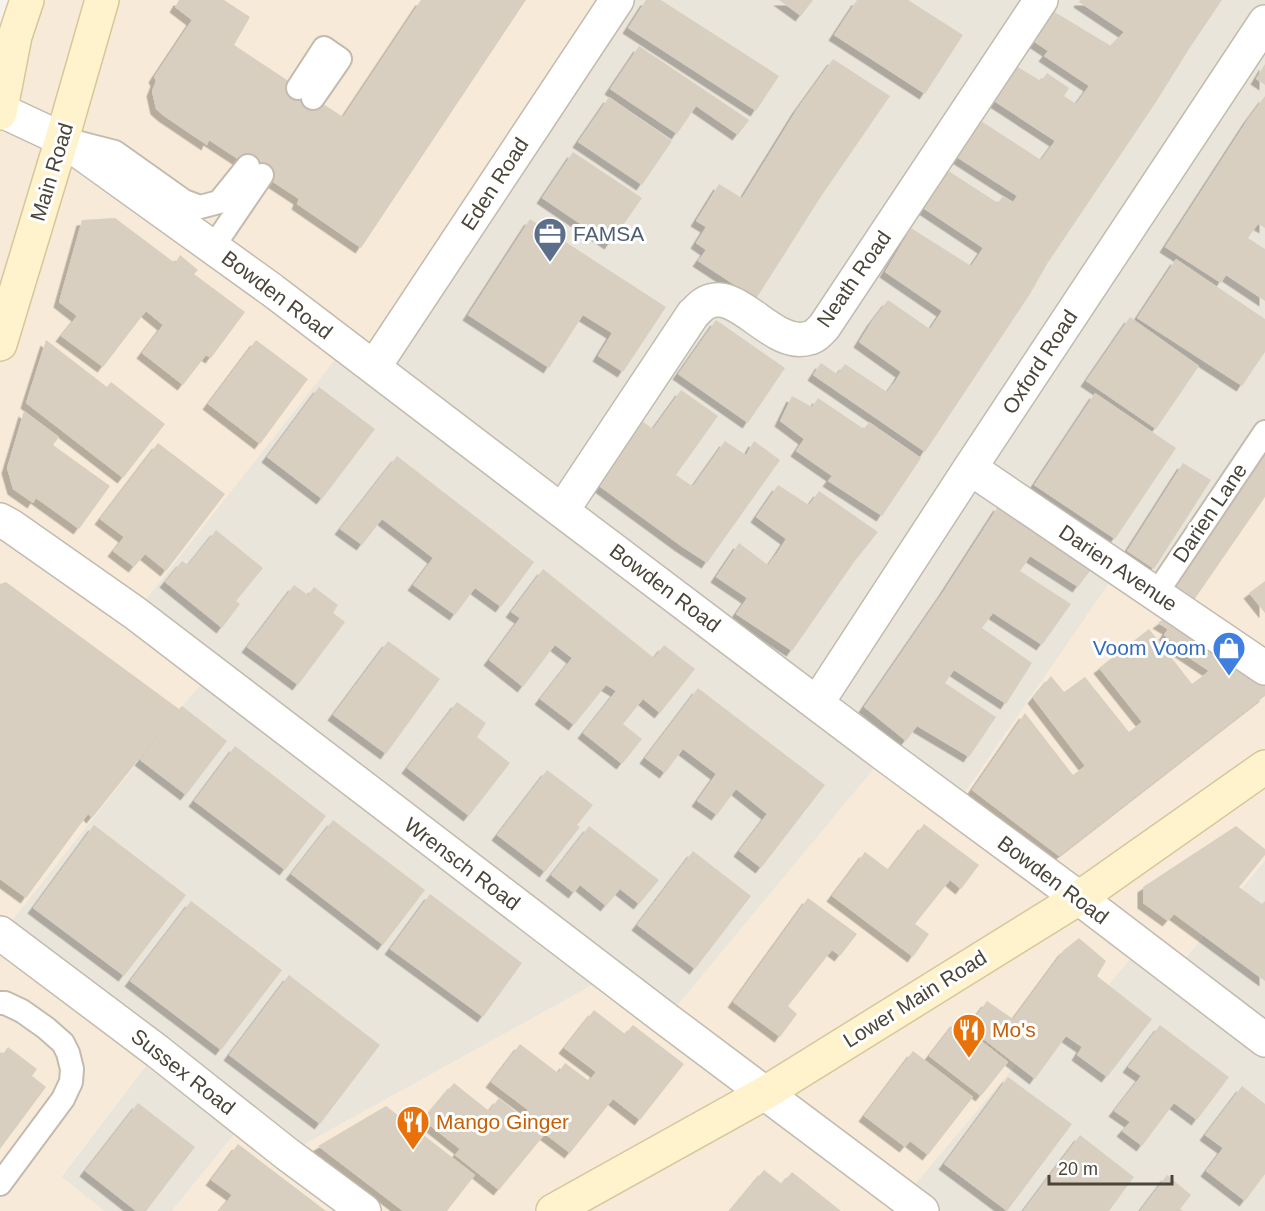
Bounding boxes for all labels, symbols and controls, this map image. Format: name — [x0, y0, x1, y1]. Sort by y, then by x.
street label: Main Road — [26, 120, 77, 224]
street label: Eden Road — [456, 133, 533, 234]
office icon: FAMSA — [532, 216, 568, 263]
place label: FAMSA — [573, 222, 644, 245]
street label: Neath Road — [812, 226, 895, 331]
street label: Bowden Road — [218, 246, 337, 343]
street label: Oxford Road — [998, 306, 1082, 418]
street label: Darien Lane — [1168, 459, 1251, 567]
street label: Darien Avenue — [1055, 520, 1182, 616]
street label: Bowden Road — [606, 539, 725, 636]
shop icon: Voom Voom — [1211, 630, 1247, 677]
place label: Voom Voom — [1093, 636, 1206, 659]
street label: Wrensch Road — [400, 813, 525, 914]
street label: Bowden Road — [994, 831, 1113, 928]
street label: Lower Main Road — [839, 945, 991, 1052]
restaurant icon: Mo's — [951, 1012, 987, 1059]
place label: Mo's — [992, 1018, 1036, 1041]
street label: Sussex Road — [127, 1024, 240, 1119]
restaurant icon: Mango Ginger — [395, 1104, 431, 1151]
place label: Mango Ginger — [436, 1110, 569, 1133]
scale bar — [1049, 1148, 1172, 1186]
text: 20 m — [1058, 1159, 1098, 1179]

